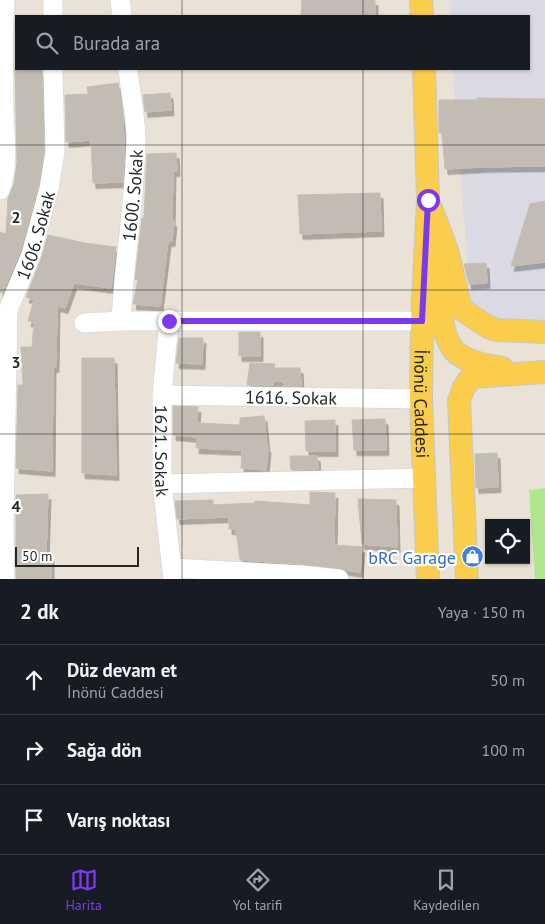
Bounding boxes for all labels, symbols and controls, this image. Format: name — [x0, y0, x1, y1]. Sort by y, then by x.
search box — [15, 15, 530, 70]
icon: search — [33, 29, 61, 57]
text: Burada ara — [73, 31, 160, 55]
street label: 1600. Sokak — [117, 149, 147, 243]
street label: 1606. Sokak — [11, 188, 60, 283]
route start — [417, 189, 440, 212]
text: 2 — [11, 207, 21, 227]
route end — [158, 310, 181, 333]
street label: İnönü Caddesi — [409, 349, 435, 459]
text: 3 — [11, 352, 21, 372]
street label: 1616. Sokak — [245, 385, 337, 409]
street label: 1621. Sokak — [151, 405, 175, 498]
text: 4 — [11, 496, 21, 516]
map controls — [485, 519, 530, 564]
button: locate — [485, 519, 530, 564]
scale bar — [15, 544, 139, 567]
shop icon: bRC Garage — [460, 545, 484, 569]
place label: bRC Garage — [368, 546, 456, 569]
text: 50 m — [22, 547, 52, 565]
text: 2 dk — [20, 598, 59, 625]
text: Yaya · 150 m — [438, 602, 525, 622]
text: Düz devam et — [67, 658, 177, 682]
icon: ahead — [20, 666, 48, 694]
text: 50 m — [490, 670, 525, 690]
text: İnönü Caddesi — [67, 682, 164, 702]
icon: right — [20, 736, 48, 764]
text: Sağa dön — [67, 738, 142, 762]
text: 100 m — [482, 740, 525, 760]
icon: arrive — [20, 806, 48, 834]
text: Varış noktası — [67, 808, 170, 832]
tab: Harita — [65, 866, 102, 914]
tab: Yol tarifi — [233, 866, 282, 914]
tab: Kaydedilen — [413, 866, 480, 914]

